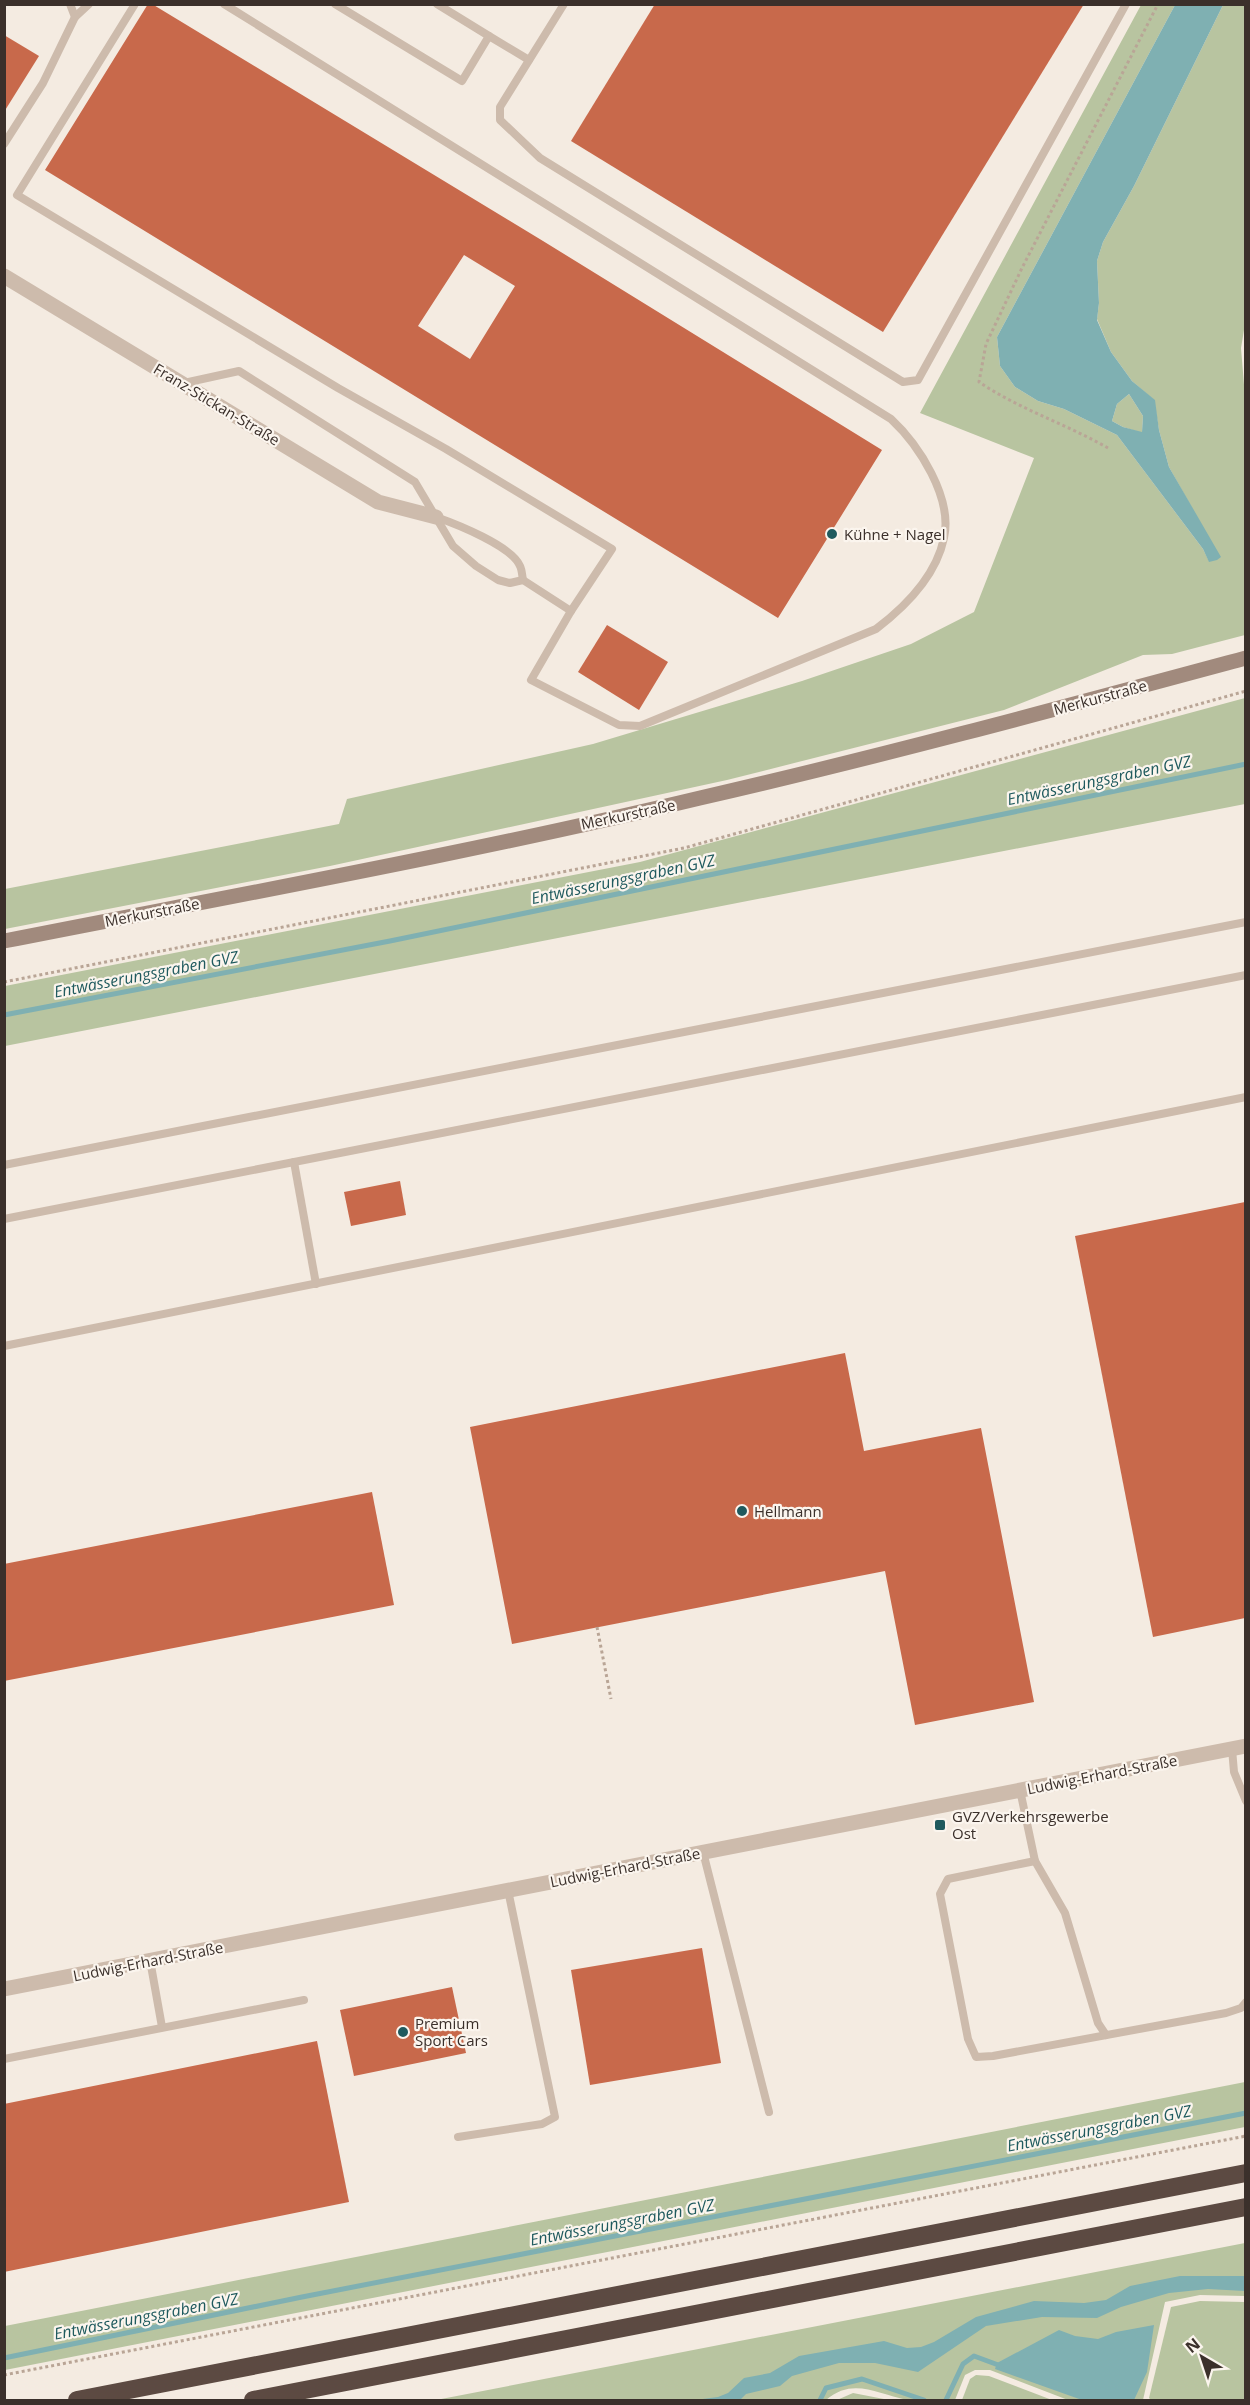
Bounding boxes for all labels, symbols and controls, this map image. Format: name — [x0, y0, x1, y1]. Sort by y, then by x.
street label: Franz-Stickan-Straße — [150, 358, 284, 450]
place label: Kühne + Nagel — [844, 524, 946, 544]
marker: Kühne + Nagel — [825, 527, 839, 541]
street label: Merkurstraße — [1051, 675, 1149, 719]
water label: Entwässerungsgraben GVZ — [1005, 749, 1194, 810]
street label: Merkurstraße — [579, 794, 677, 834]
water label: Entwässerungsgraben GVZ — [529, 848, 718, 909]
street label: Merkurstraße — [103, 893, 201, 931]
water label: Entwässerungsgraben GVZ — [52, 945, 242, 1003]
place label: Hellmann — [754, 1501, 822, 1521]
marker: Hellmann — [735, 1504, 749, 1518]
street label: Ludwig-Erhard-Straße — [1025, 1750, 1179, 1798]
place label: GVZ/Verkehrsgewerbe Ost — [952, 1806, 1109, 1843]
marker: GVZ/Verkehrsgewerbe Ost — [933, 1818, 947, 1832]
street label: Ludwig-Erhard-Straße — [548, 1843, 702, 1891]
street label: Ludwig-Erhard-Straße — [71, 1937, 225, 1985]
place label: Premium Sport Cars — [415, 2013, 488, 2050]
marker: Premium Sport Cars — [396, 2025, 410, 2039]
water label: Entwässerungsgraben GVZ — [1005, 2099, 1195, 2157]
water label: Entwässerungsgraben GVZ — [528, 2193, 718, 2251]
water label: Entwässerungsgraben GVZ — [52, 2287, 242, 2345]
north arrow — [1172, 2327, 1232, 2387]
text: N — [1181, 2333, 1205, 2358]

